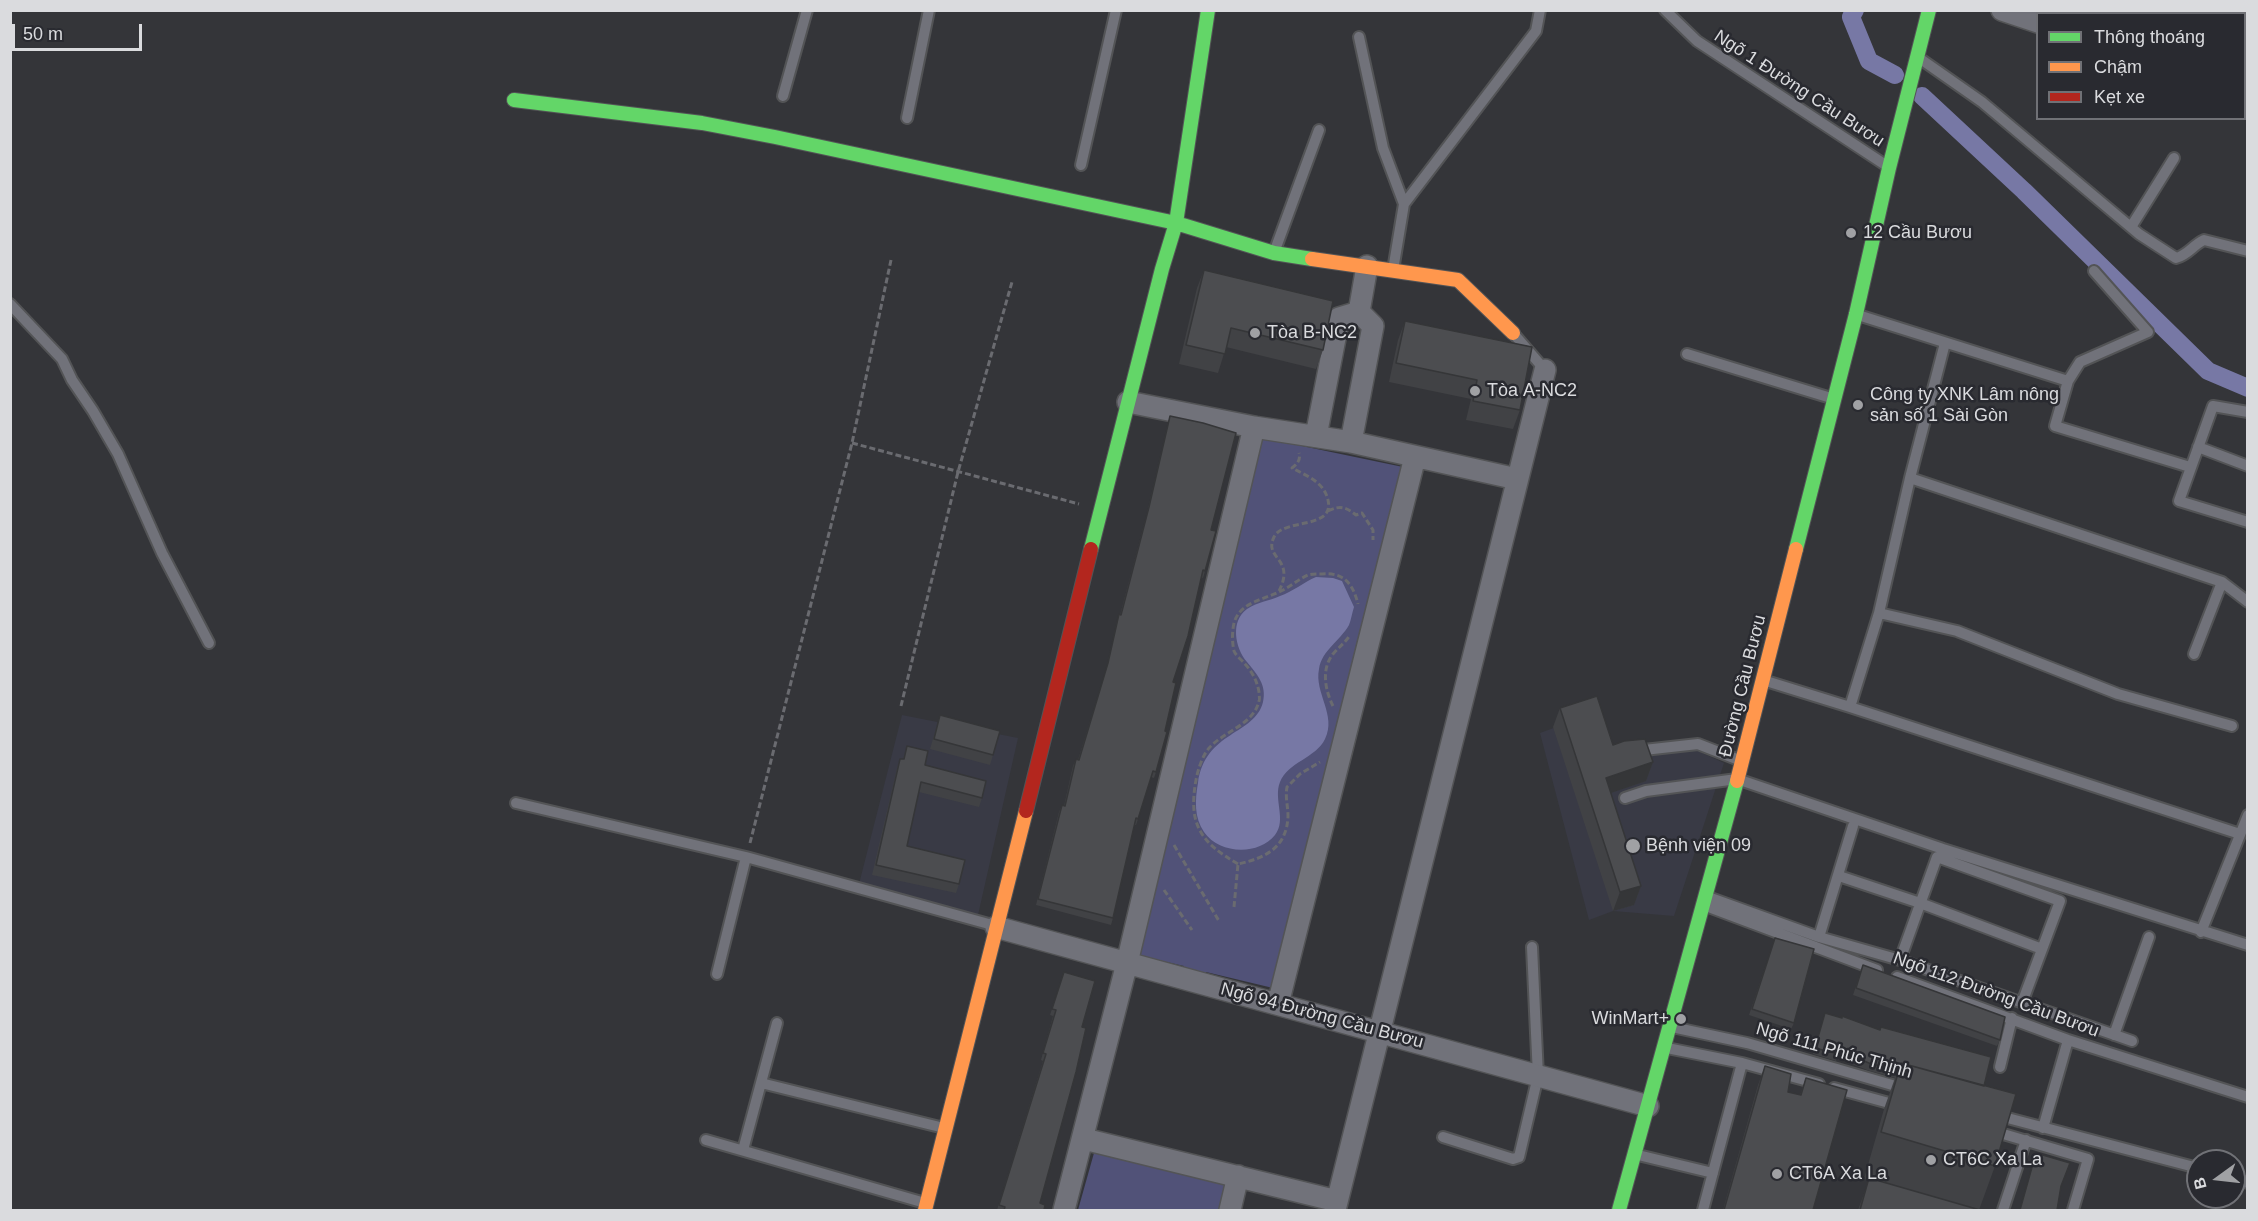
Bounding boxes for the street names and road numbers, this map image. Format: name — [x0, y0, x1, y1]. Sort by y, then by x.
street label: Ngõ 1 Đường Cầu Bươu — [1710, 26, 1888, 152]
street label: Đường Cầu Bươu — [1715, 613, 1771, 759]
street label: Ngõ 112 Đường Cầu Bươu — [1890, 948, 2102, 1042]
street label: Ngõ 94 Đường Cầu Bươu — [1218, 979, 1426, 1053]
street label: Ngõ 111 Phúc Thịnh — [1753, 1018, 1915, 1084]

